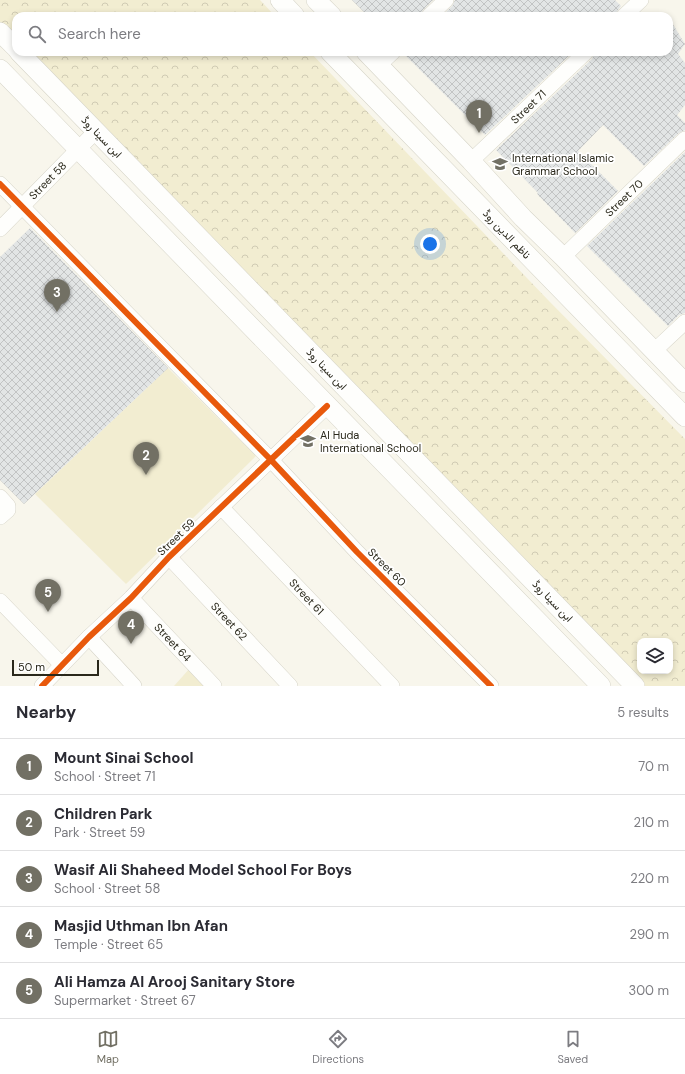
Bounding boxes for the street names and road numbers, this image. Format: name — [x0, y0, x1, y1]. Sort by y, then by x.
street label: Street 71 — [508, 87, 549, 127]
street label: ابن سینا روڈ — [79, 113, 125, 161]
street label: Street 58 — [26, 159, 69, 202]
street label: Street 70 — [602, 176, 646, 219]
street label: ناظم الدین روڈ — [479, 206, 534, 262]
street label: ابن سینا روڈ — [304, 345, 350, 393]
street label: Street 59 — [154, 515, 198, 559]
street label: Street 60 — [365, 545, 409, 589]
street label: Street 61 — [286, 576, 327, 618]
street label: ابن سینا روڈ — [530, 577, 576, 625]
street label: Street 62 — [208, 599, 250, 643]
street label: Street 64 — [151, 620, 195, 665]

